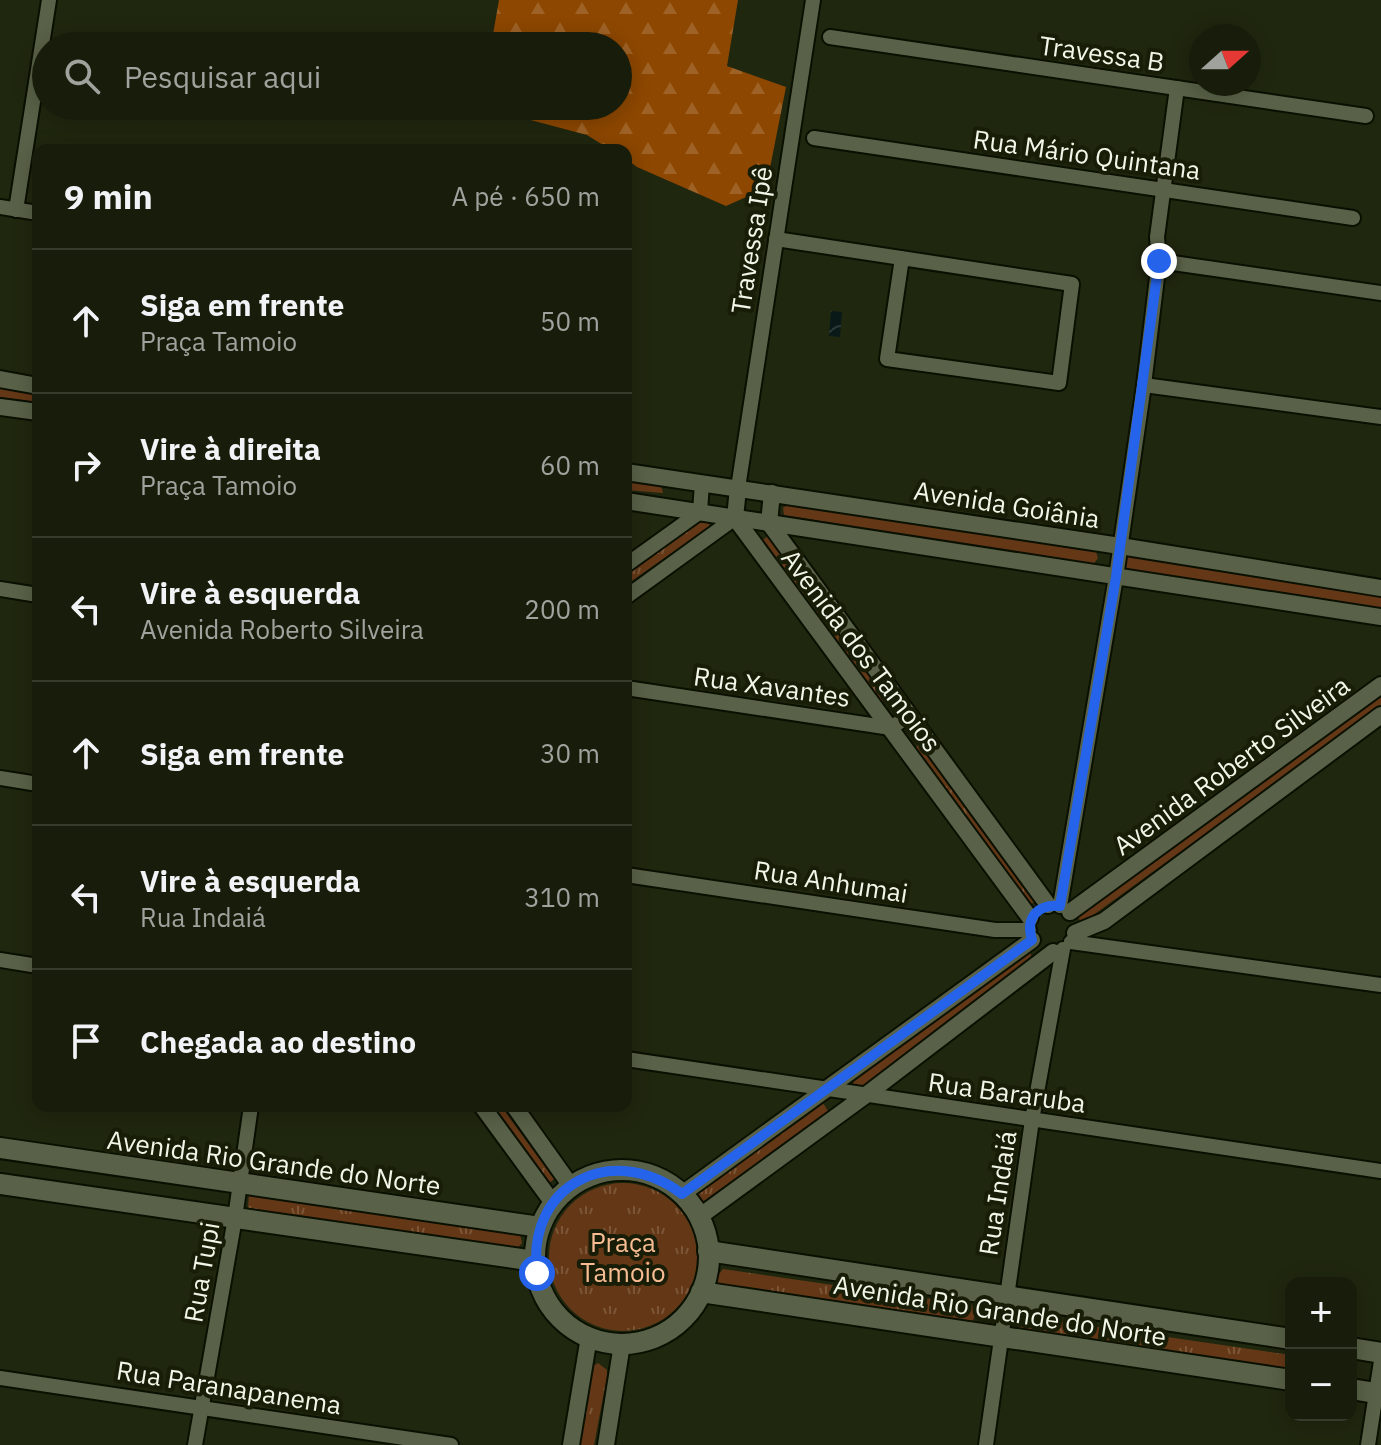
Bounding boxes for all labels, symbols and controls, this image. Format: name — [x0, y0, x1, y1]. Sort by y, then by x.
north arrow — [1189, 24, 1261, 96]
street label: Travessa B — [1037, 27, 1167, 79]
search box — [32, 32, 632, 120]
icon: search — [60, 54, 104, 98]
text: Pesquisar aqui — [124, 57, 321, 96]
street label: Rua Mário Quintana — [971, 121, 1203, 187]
street label: Travessa Ipê — [723, 164, 779, 316]
text: 9 min — [64, 174, 153, 218]
text: A pé · 650 m — [451, 179, 600, 213]
route end — [1141, 243, 1177, 279]
text: Siga em frente — [140, 285, 344, 324]
icon: ahead — [64, 299, 108, 343]
text: 50 m — [540, 304, 600, 338]
text: Praça Tamoio — [140, 324, 297, 358]
text: Vire à direita — [140, 429, 321, 468]
icon: right — [64, 443, 108, 487]
text: 60 m — [540, 448, 600, 482]
text: Praça Tamoio — [140, 468, 297, 502]
street label: Avenida Goiânia — [912, 473, 1102, 535]
street label: Avenida dos Tamoios — [774, 542, 950, 758]
text: Vire à esquerda — [140, 573, 360, 612]
icon: left — [64, 587, 108, 631]
text: 200 m — [524, 592, 600, 626]
text: Avenida Roberto Silveira — [140, 612, 424, 646]
street label: Rua Xavantes — [691, 658, 853, 714]
street label: Avenida Roberto Silveira — [1106, 668, 1356, 862]
icon: ahead — [64, 731, 108, 775]
text: Siga em frente — [140, 734, 344, 773]
text: 30 m — [540, 736, 600, 770]
street label: Rua Anhumai — [752, 852, 910, 910]
text: Vire à esquerda — [140, 861, 360, 900]
icon: left — [64, 875, 108, 919]
text: 310 m — [524, 880, 600, 914]
text: Rua Indaiá — [140, 900, 266, 934]
icon: arrive — [64, 1019, 108, 1063]
text: Chegada ao destino — [140, 1022, 416, 1061]
street label: Rua Bararuba — [926, 1064, 1088, 1120]
street label: Avenida Rio Grande do Norte — [105, 1122, 443, 1202]
street label: Rua Indaiá — [970, 1128, 1024, 1258]
street label: Rua Tupi — [175, 1219, 227, 1325]
park label: Praça Tamoio — [580, 1225, 666, 1289]
route start — [519, 1255, 555, 1291]
street label: Avenida Rio Grande do Norte — [831, 1267, 1169, 1353]
map controls — [1285, 1277, 1357, 1421]
button: + — [1285, 1277, 1357, 1349]
button: − — [1285, 1349, 1357, 1421]
street label: Rua Paranapanema — [114, 1352, 344, 1422]

